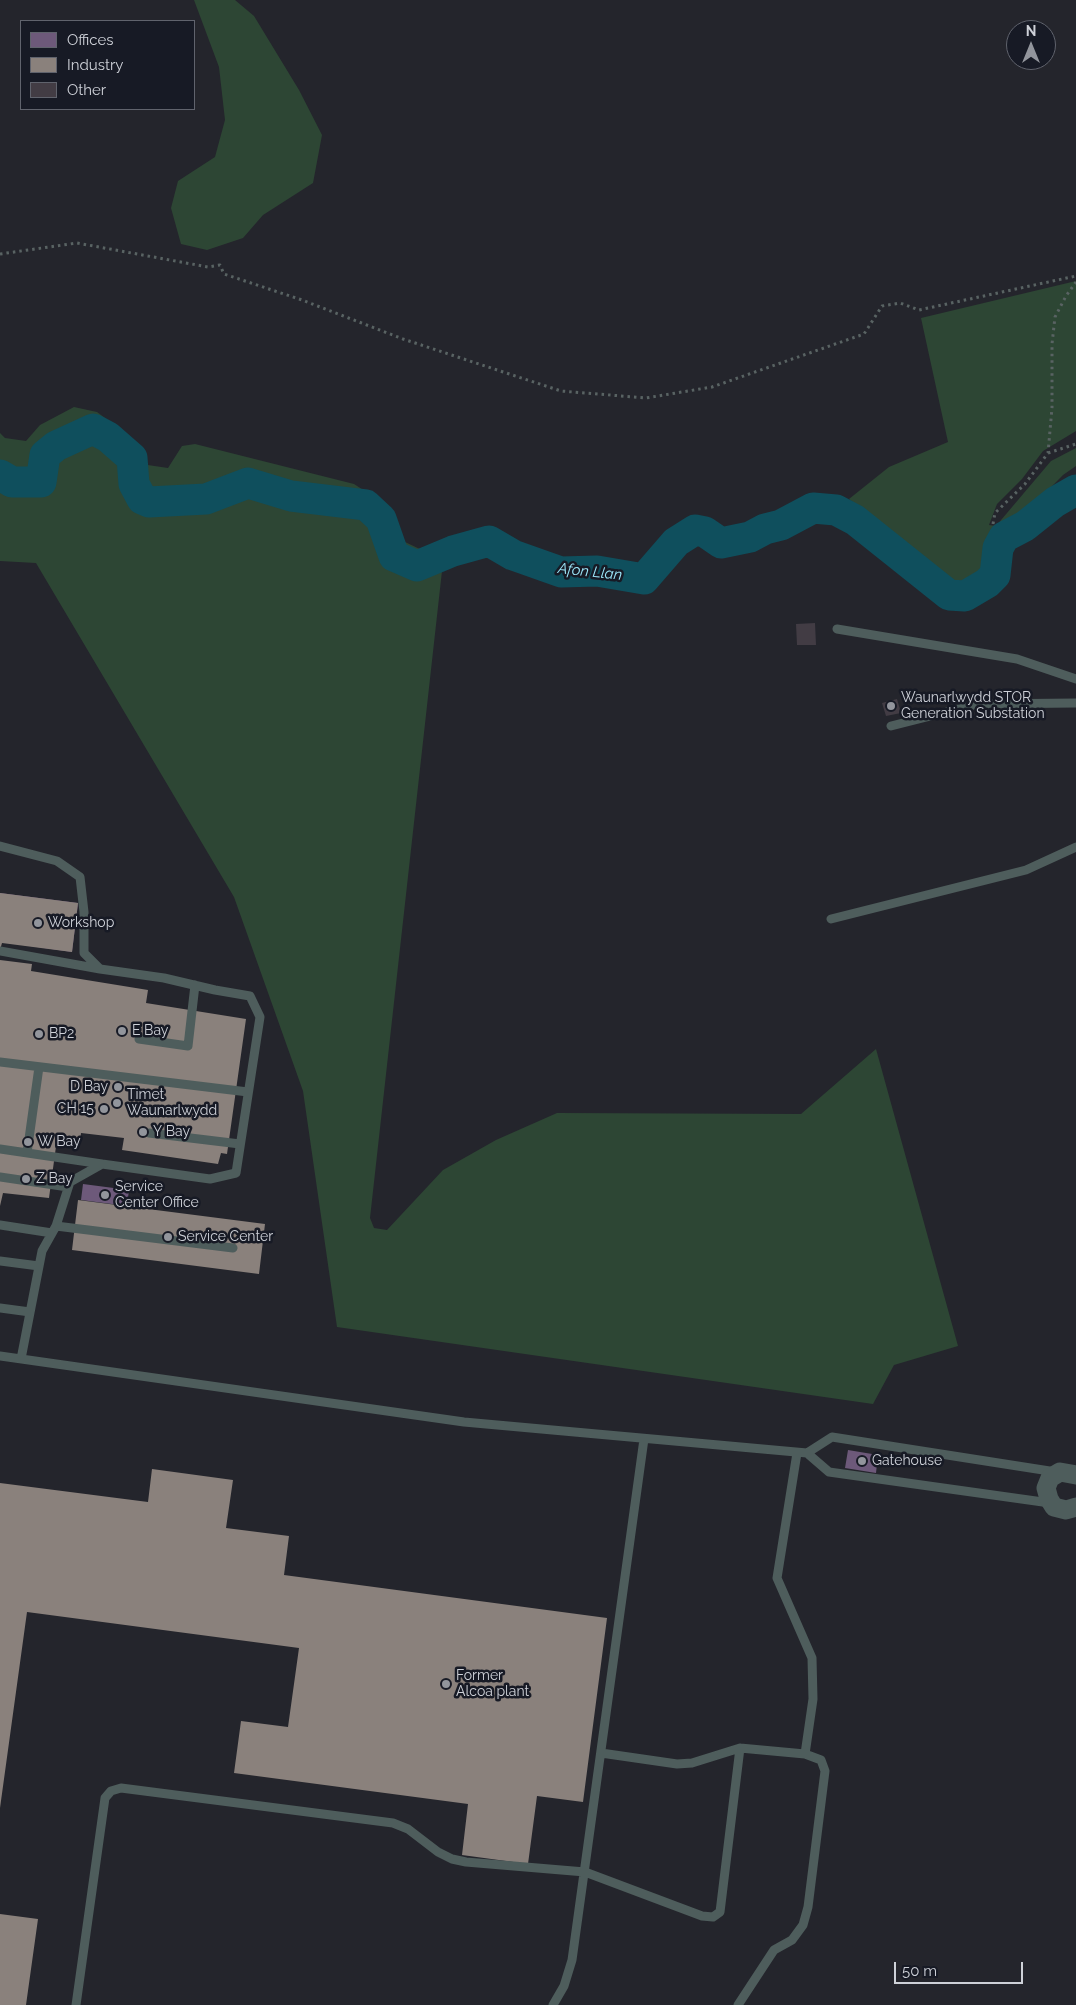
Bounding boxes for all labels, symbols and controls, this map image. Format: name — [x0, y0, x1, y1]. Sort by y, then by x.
legend — [20, 20, 195, 110]
north arrow — [1006, 20, 1056, 70]
text: N — [1026, 23, 1036, 39]
text: Offices — [67, 31, 114, 49]
text: Industry — [67, 56, 123, 74]
text: Other — [67, 81, 106, 99]
water label: Afon Llan — [557, 560, 623, 584]
place label: Waunarlwydd STOR Generation Substation — [901, 690, 1045, 722]
marker: Waunarlwydd STOR Generation Substation — [885, 700, 897, 712]
place label: Workshop — [48, 915, 114, 931]
marker: Workshop — [32, 917, 44, 929]
place label: E Bay — [132, 1023, 168, 1039]
marker: E Bay — [116, 1025, 128, 1037]
place label: BP2 — [49, 1026, 74, 1042]
marker: BP2 — [33, 1028, 45, 1040]
place label: D Bay — [70, 1079, 108, 1095]
marker: D Bay — [112, 1081, 124, 1093]
place label: Timet Waunarlwydd — [127, 1087, 217, 1120]
marker: Timet Waunarlwydd — [111, 1097, 123, 1109]
place label: CH 15 — [57, 1101, 94, 1117]
marker: CH 15 — [98, 1103, 110, 1115]
place label: Y Bay — [153, 1124, 190, 1140]
marker: Y Bay — [137, 1126, 149, 1138]
place label: W Bay — [38, 1134, 81, 1150]
marker: W Bay — [22, 1136, 34, 1148]
place label: Z Bay — [36, 1171, 73, 1187]
marker: Z Bay — [20, 1173, 32, 1185]
place label: Service Center Office — [115, 1179, 199, 1212]
marker: Service Center Office — [99, 1189, 111, 1201]
place label: Service Center — [178, 1229, 273, 1245]
marker: Service Center — [162, 1231, 174, 1243]
place label: Gatehouse — [872, 1453, 942, 1469]
marker: Gatehouse — [856, 1455, 868, 1467]
place label: Former Alcoa plant — [456, 1668, 529, 1700]
marker: Former Alcoa plant — [440, 1678, 452, 1690]
scale bar — [896, 1952, 1025, 1984]
text: 50 m — [902, 1962, 937, 1980]

